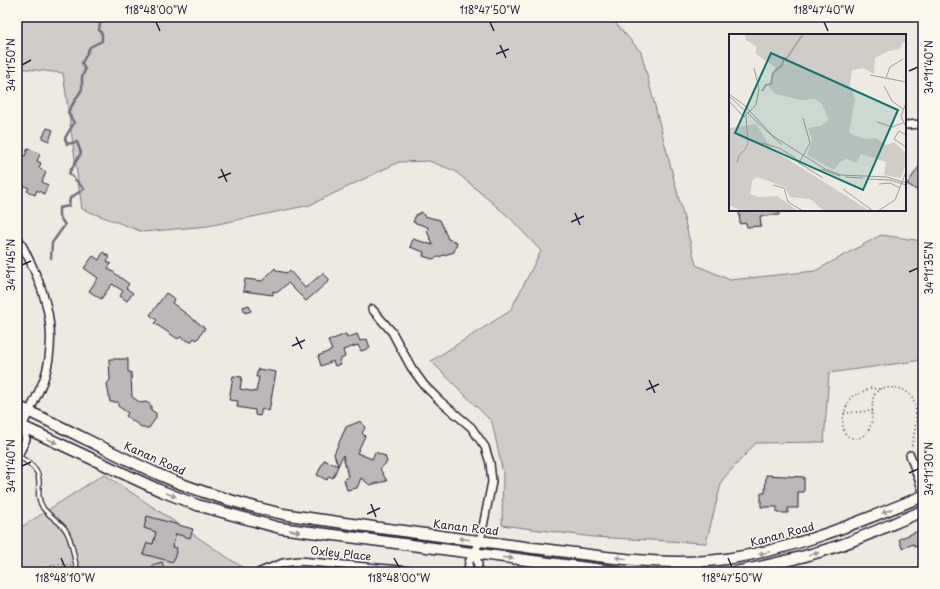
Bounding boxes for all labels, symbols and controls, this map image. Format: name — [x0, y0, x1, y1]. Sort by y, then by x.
text: 118°48'00"W — [125, 2, 188, 17]
text: 118°47'50"W — [460, 2, 521, 17]
text: 118°47'40"W — [794, 2, 855, 17]
inset map — [729, 34, 906, 211]
text: 34°11'50"N — [3, 38, 18, 92]
text: 34°11'40"N — [921, 40, 936, 94]
text: 34°11'45"N — [3, 238, 18, 291]
text: 34°11'35"N — [921, 241, 936, 294]
street label: Kanan Road — [121, 437, 189, 479]
one-way arrow — [47, 438, 58, 444]
text: 34°11'40"N — [3, 439, 18, 493]
text: 34°11'30"N — [921, 442, 936, 496]
one-way arrow — [165, 492, 177, 498]
one-way arrow — [880, 508, 892, 514]
street label: Kanan Road — [432, 515, 500, 539]
street label: Kanan Road — [748, 517, 816, 551]
one-way arrow — [289, 528, 301, 534]
one-way arrow — [458, 536, 470, 542]
street label: Oxley Place — [310, 541, 372, 565]
one-way arrow — [758, 550, 770, 556]
one-way arrow — [808, 550, 820, 556]
one-way arrow — [502, 554, 514, 561]
one-way arrow — [615, 555, 627, 561]
text: 118°48'10"W — [35, 570, 96, 585]
text: 118°48'00"W — [368, 570, 431, 585]
text: 118°47'50"W — [702, 570, 763, 585]

